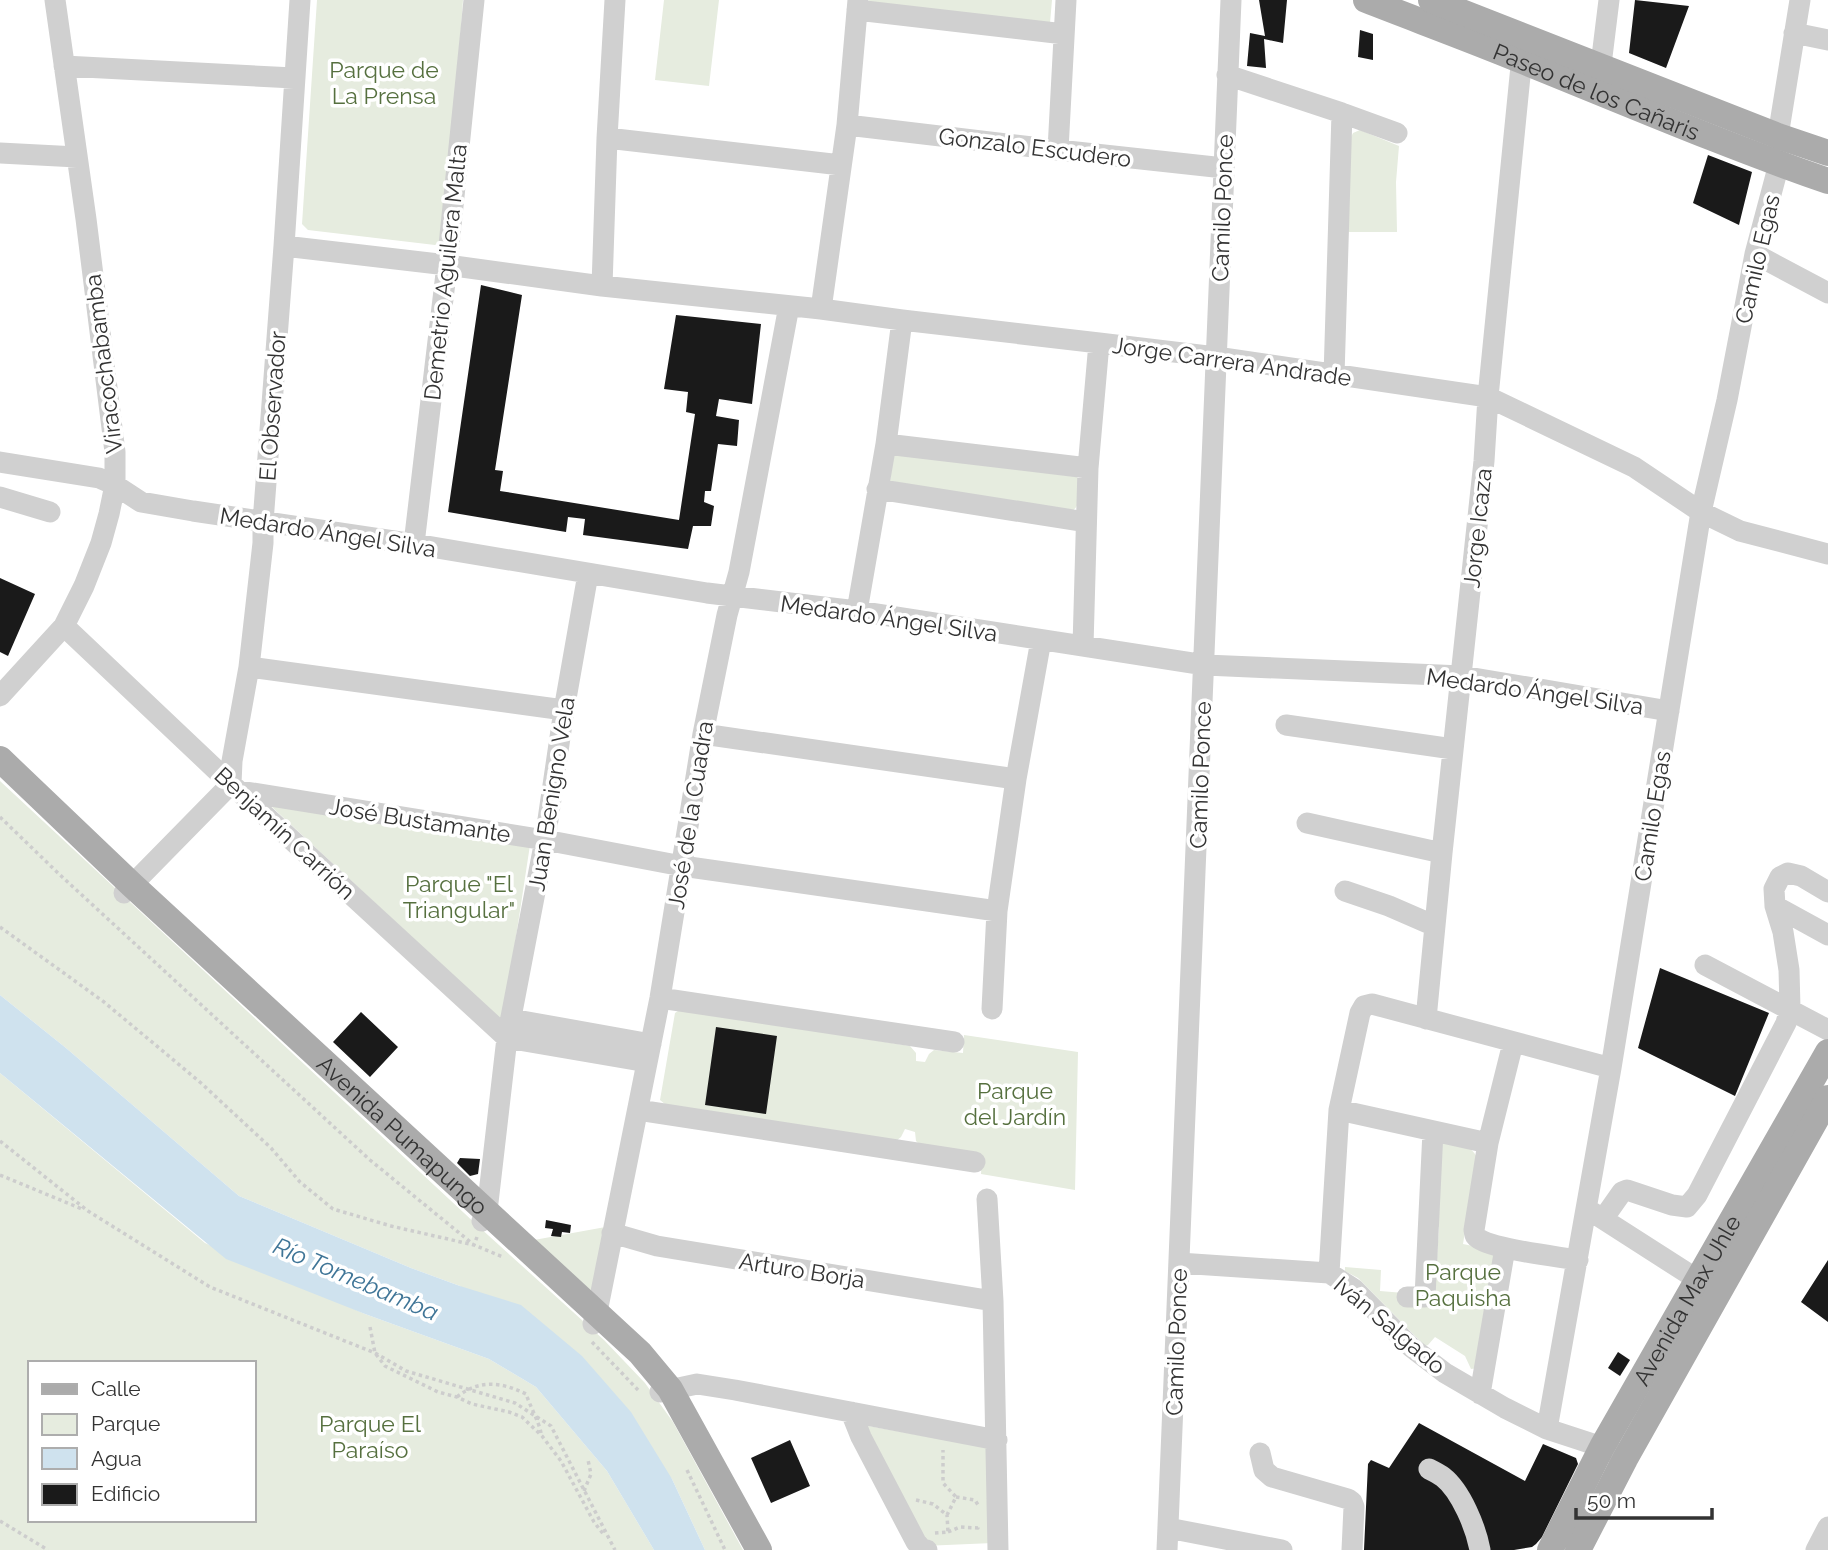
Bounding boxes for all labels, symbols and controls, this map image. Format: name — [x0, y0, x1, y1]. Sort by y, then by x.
street label: Paseo de los Cañaris — [1490, 37, 1704, 145]
park label: Parque de La Prensa — [329, 56, 439, 109]
street label: Gonzalo Escudero — [937, 122, 1133, 172]
street label: Camilo Ponce — [1206, 134, 1238, 282]
street label: Demetrio Aguilera Malta — [418, 143, 472, 401]
street label: Camilo Egas — [1729, 192, 1785, 326]
street label: Viracochabamba — [79, 273, 127, 455]
street label: El Observador — [253, 330, 291, 482]
street label: Jorge Carrera Andrade — [1111, 331, 1353, 391]
street label: Jorge Icaza — [1457, 467, 1497, 589]
street label: Medardo Ángel Silva — [218, 502, 438, 562]
street label: Medardo Ángel Silva — [779, 589, 999, 647]
street label: Medardo Ángel Silva — [1425, 662, 1645, 720]
street label: Juan Benigno Vela — [522, 695, 580, 893]
street label: Camilo Ponce — [1184, 701, 1216, 849]
street label: José de la Cuadra — [662, 719, 718, 911]
street label: Camilo Egas — [1628, 749, 1676, 883]
street label: Benjamín Carrión — [209, 761, 361, 905]
street label: José Bustamante — [327, 792, 513, 848]
park label: Parque "El Triangular" — [403, 870, 515, 923]
street label: Avenida Pumapungo — [312, 1049, 494, 1220]
park label: Parque del Jardín — [964, 1077, 1066, 1130]
street label: Avenida Max Uhle — [1627, 1210, 1746, 1390]
water label: Río Tomebamba — [269, 1231, 443, 1327]
street label: Arturo Borja — [737, 1247, 867, 1293]
park label: Parque Paquisha — [1415, 1258, 1511, 1311]
street label: Camilo Ponce — [1160, 1268, 1192, 1416]
street label: Iván Salgado — [1329, 1271, 1451, 1379]
legend — [28, 1361, 256, 1522]
text: Calle — [91, 1376, 141, 1401]
park label: Parque El Paraíso — [319, 1410, 422, 1463]
text: Parque — [91, 1411, 160, 1436]
text: Agua — [91, 1446, 142, 1471]
scale bar — [1576, 1476, 1713, 1520]
text: Edificio — [91, 1481, 160, 1506]
text: 50 m — [1587, 1488, 1636, 1513]

